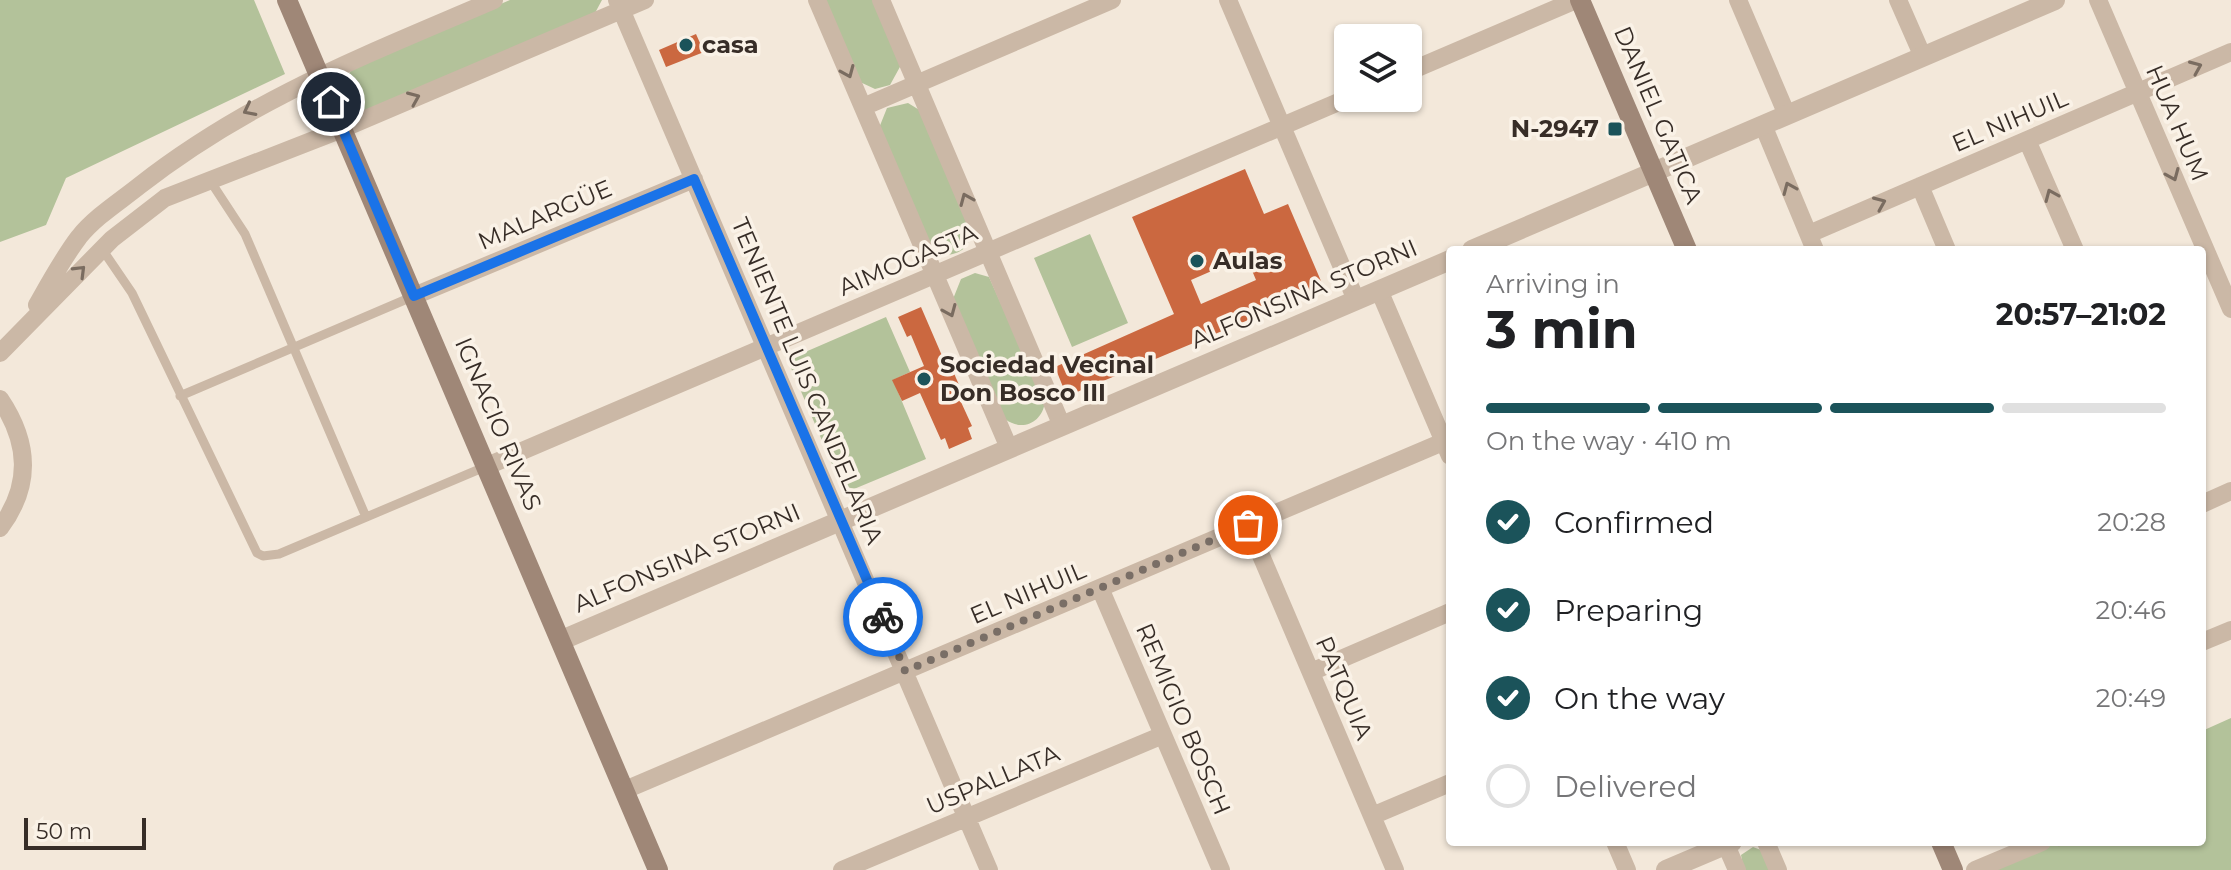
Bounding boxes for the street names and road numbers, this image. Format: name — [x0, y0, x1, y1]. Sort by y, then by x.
street label: DANIEL GATICA — [1608, 22, 1709, 209]
street label: HUA HUM — [2140, 60, 2215, 185]
street label: EL NIHUIL — [1947, 83, 2072, 158]
street label: MALARGÜE — [474, 173, 616, 256]
street label: TENIENTE LUIS CANDELARIA — [725, 213, 890, 549]
street label: AIMOGASTA — [834, 217, 982, 302]
street label: ALFONSINA STORNI — [1186, 233, 1421, 354]
street label: IGNACIO RIVAS — [449, 333, 548, 515]
street label: ALFONSINA STORNI — [569, 497, 804, 618]
street label: EL NIHUIL — [965, 555, 1090, 630]
street label: REMIGIO BOSCH — [1130, 619, 1237, 819]
street label: PATQUIA — [1310, 632, 1380, 745]
street label: USPALLATA — [922, 738, 1065, 821]

